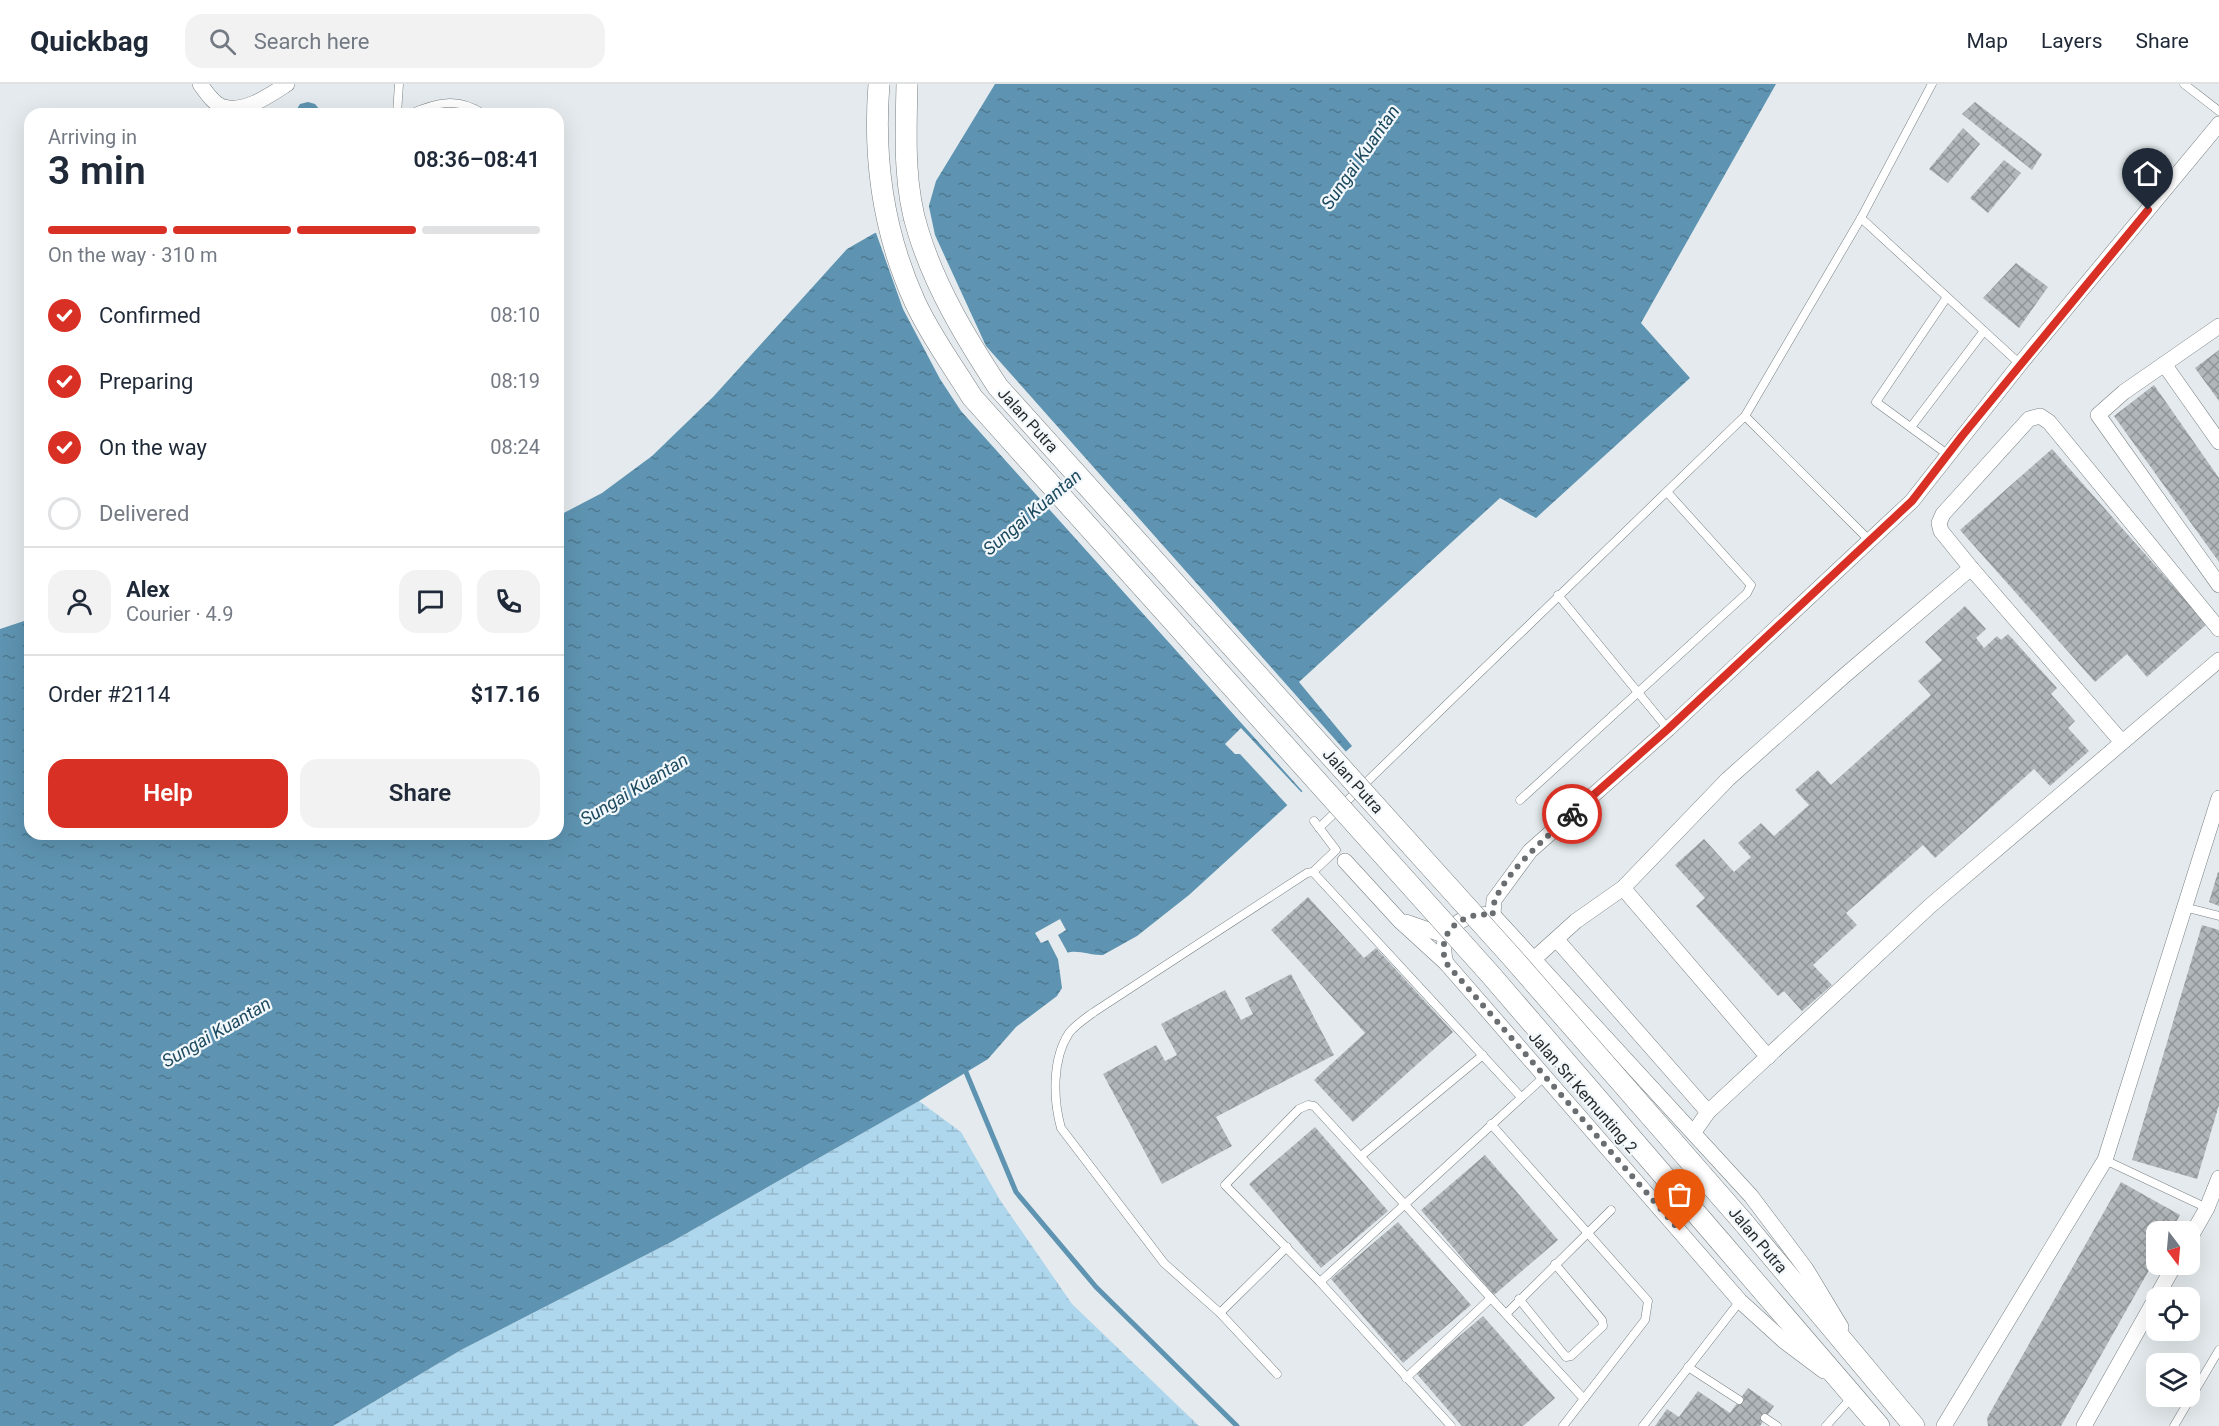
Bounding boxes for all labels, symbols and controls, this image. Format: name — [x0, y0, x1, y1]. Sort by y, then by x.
search box — [185, 14, 605, 68]
text: Quickbag — [30, 25, 149, 58]
icon: search — [206, 25, 239, 58]
text: Search here — [254, 29, 369, 54]
text: Map — [1966, 29, 2008, 53]
text: Layers — [2041, 29, 2102, 53]
text: Share — [2135, 29, 2189, 53]
water label: Sungai Kuantan — [1316, 101, 1404, 213]
text: Arriving in — [48, 125, 137, 149]
text: 08:36–08:41 — [413, 147, 540, 172]
text: 3 min — [48, 148, 146, 194]
pin — [2122, 148, 2173, 210]
icon: home — [2131, 157, 2164, 190]
text: On the way · 310 m — [48, 243, 217, 267]
icon: check — [48, 299, 81, 332]
text: Confirmed — [99, 303, 201, 328]
text: 08:10 — [490, 303, 540, 327]
icon: check — [48, 365, 81, 398]
text: Preparing — [99, 369, 193, 394]
text: 08:19 — [490, 369, 540, 393]
street label: Jalan Putra — [994, 384, 1062, 456]
icon: check — [48, 431, 81, 464]
text: On the way — [99, 435, 207, 460]
text: 08:24 — [490, 435, 540, 459]
water label: Sungai Kuantan — [979, 465, 1085, 559]
text: Delivered — [99, 501, 189, 526]
button: person — [48, 570, 111, 633]
button: chat — [399, 570, 462, 633]
button: phone — [477, 570, 540, 633]
text: Alex — [126, 577, 170, 602]
text: Courier · 4.9 — [126, 602, 233, 626]
text: Order #2114 — [48, 682, 170, 707]
text: $17.16 — [471, 682, 540, 707]
street label: Jalan Putra — [1319, 745, 1387, 817]
water label: Sungai Kuantan — [576, 749, 692, 829]
button: Help — [48, 759, 288, 828]
button: Share — [300, 759, 540, 828]
courier — [1542, 784, 1602, 844]
icon: bike — [1556, 798, 1589, 831]
water label: Sungai Kuantan — [158, 992, 274, 1072]
street label: Jalan Sri Kemunting 2 — [1525, 1027, 1641, 1157]
pin — [1654, 1169, 1705, 1231]
icon: bag — [1663, 1178, 1696, 1211]
street label: Jalan Putra — [1725, 1203, 1791, 1277]
north arrow — [2146, 1221, 2200, 1275]
map controls — [2146, 1221, 2200, 1407]
button: locate — [2146, 1287, 2200, 1341]
button: layers — [2146, 1353, 2200, 1407]

